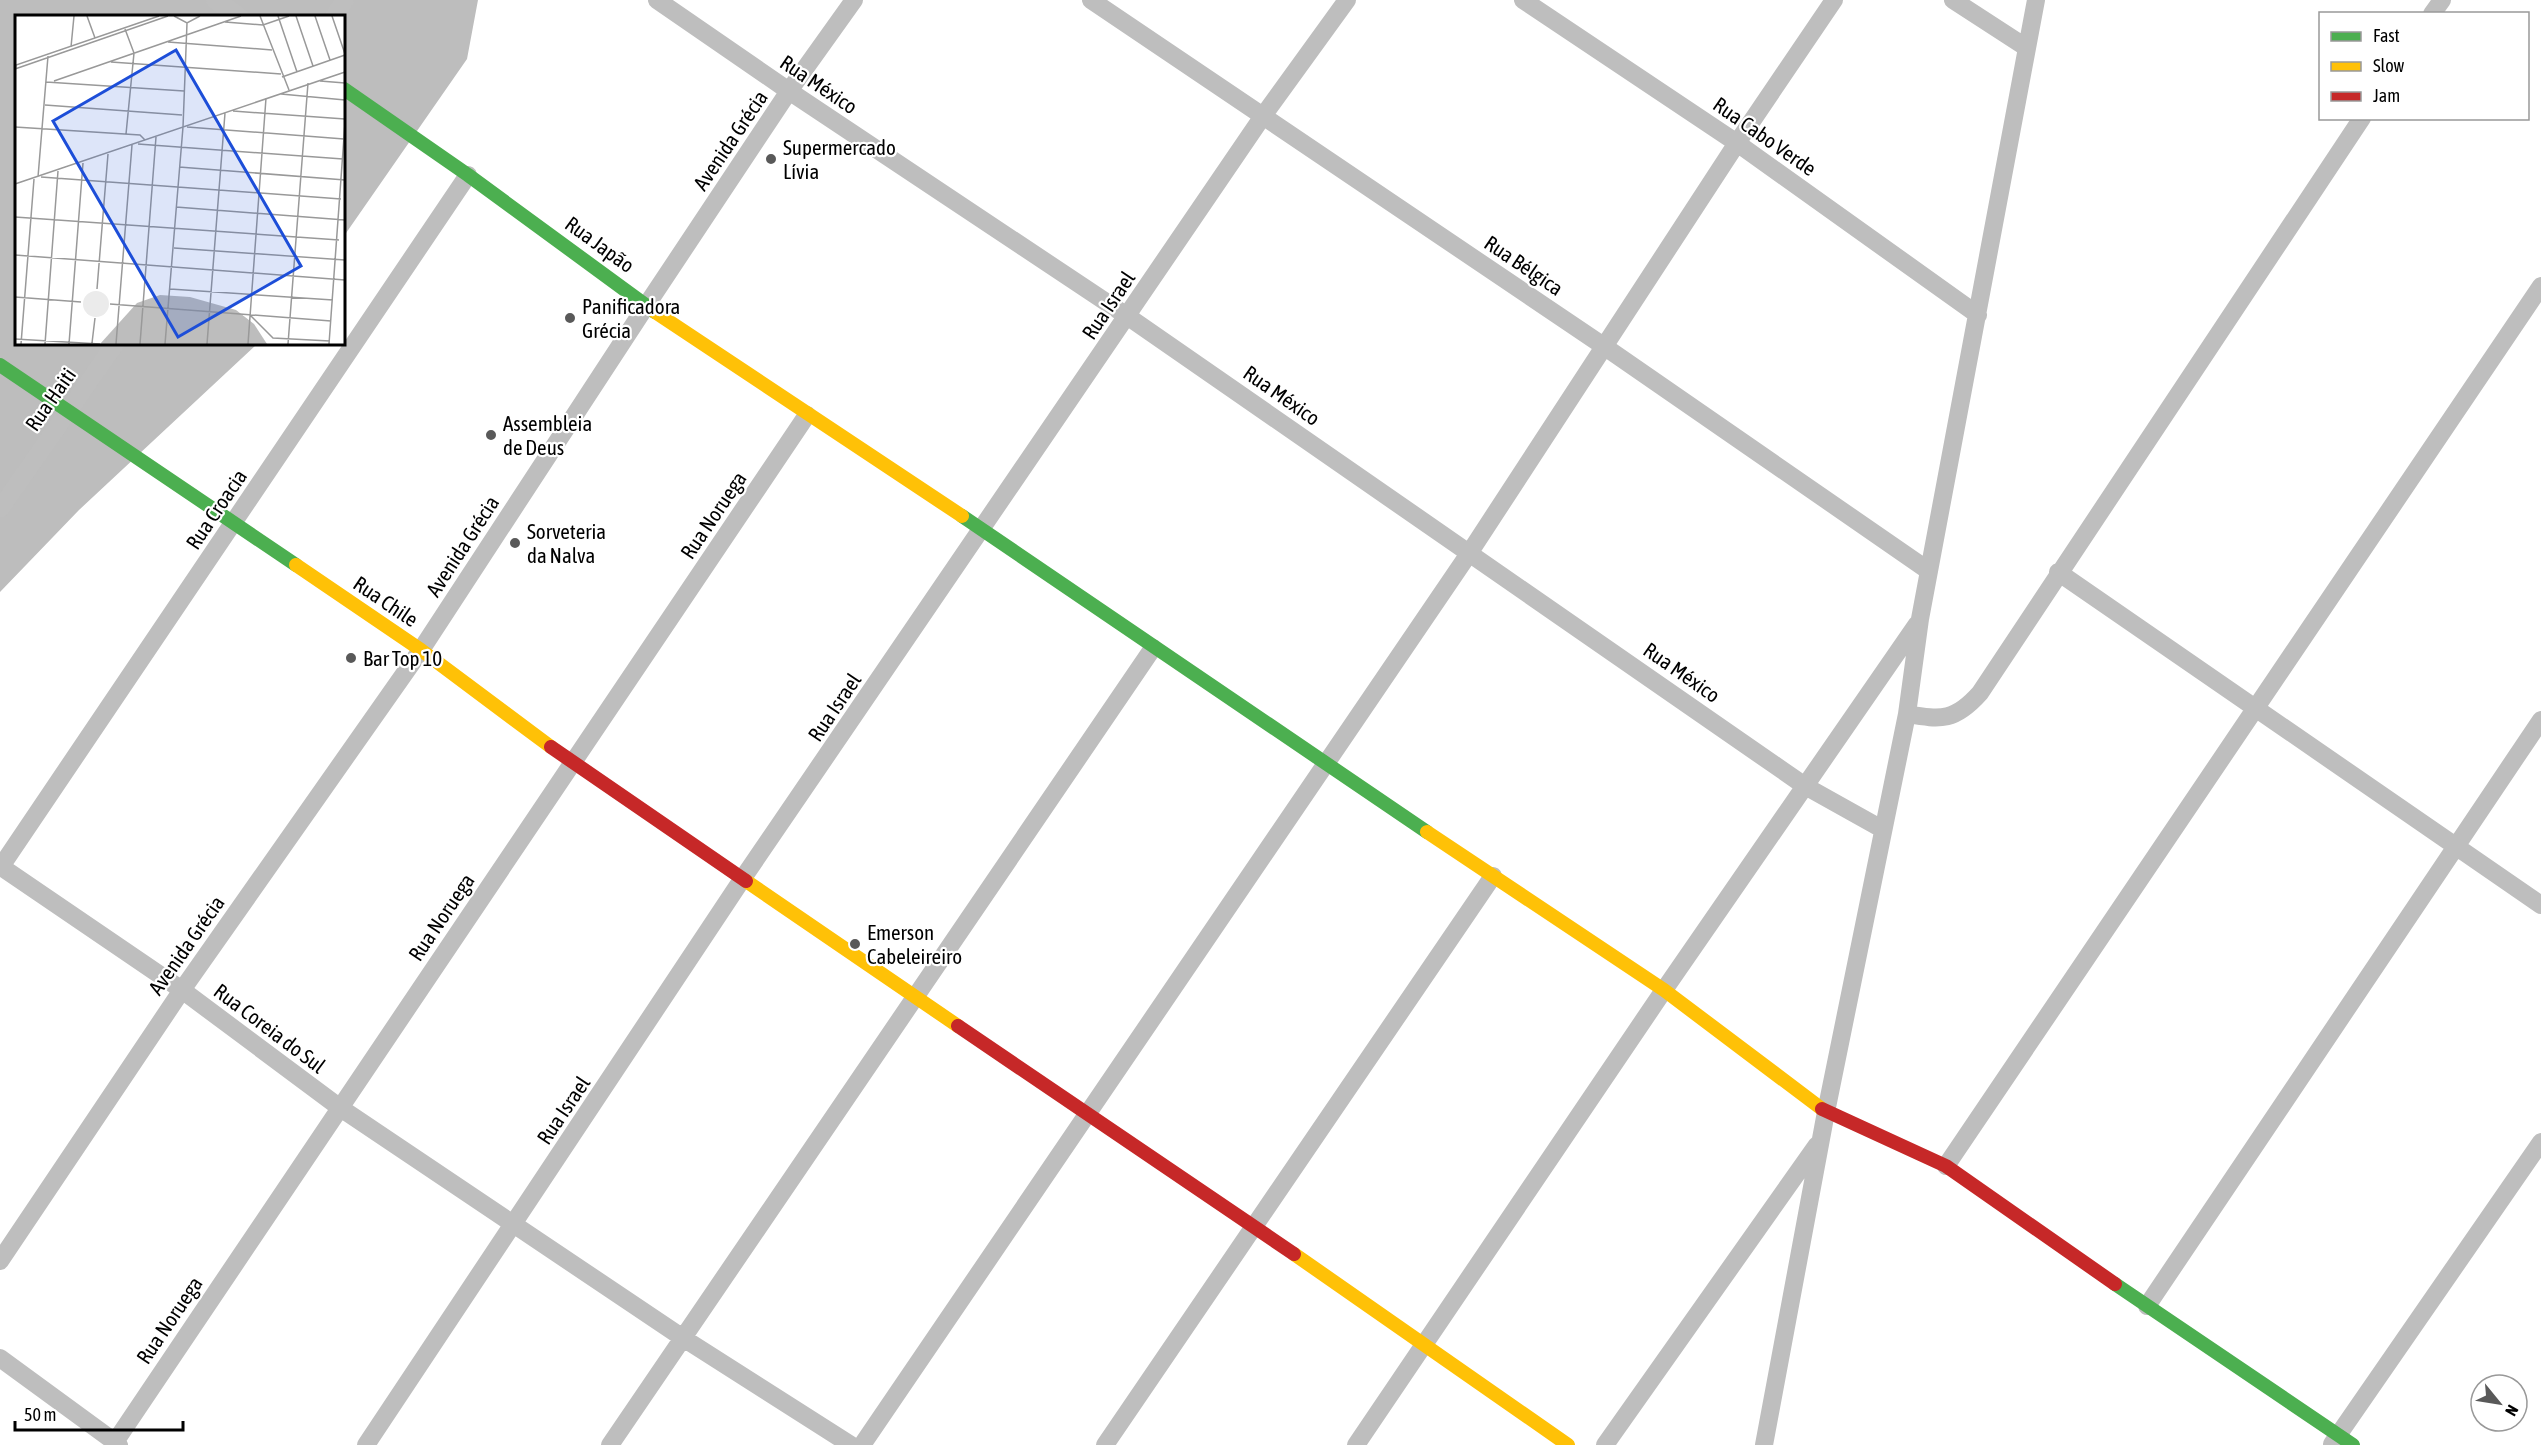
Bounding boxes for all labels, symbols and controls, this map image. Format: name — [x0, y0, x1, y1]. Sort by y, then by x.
legend — [2319, 12, 2529, 120]
inset map — [15, 15, 345, 345]
text: Fast — [2373, 25, 2400, 46]
street label: Rua México — [776, 50, 862, 118]
text: Slow — [2373, 55, 2404, 76]
text: Jam — [2373, 85, 2400, 106]
street label: Avenida Grécia — [688, 86, 772, 194]
street label: Rua Cabo Verde — [1709, 92, 1821, 180]
place label: Supermercado Lívia — [783, 135, 896, 183]
marker: Supermercado Lívia — [764, 152, 778, 166]
street label: Rua Japão — [561, 211, 639, 277]
street label: Rua Bélgica — [1480, 230, 1568, 300]
street label: Rua Israel — [1077, 266, 1140, 344]
place label: Panificadora Grécia — [582, 294, 680, 342]
marker: Panificadora Grécia — [563, 311, 577, 325]
street label: Rua México — [1239, 360, 1325, 430]
street label: Rua Haiti — [20, 363, 80, 435]
place label: Assembleia de Deus — [503, 411, 592, 459]
marker: Assembleia de Deus — [484, 428, 498, 442]
street label: Rua Croacia — [181, 465, 251, 553]
street label: Rua Noruega — [675, 467, 751, 563]
street label: Avenida Grécia — [421, 491, 503, 601]
place label: Sorveteria da Nalva — [527, 519, 606, 567]
marker: Sorveteria da Nalva — [508, 536, 522, 550]
street label: Rua Chile — [349, 571, 423, 631]
street label: Rua México — [1639, 637, 1725, 707]
place label: Bar Top 10 — [363, 646, 442, 670]
marker: Bar Top 10 — [344, 651, 358, 665]
street label: Rua Israel — [803, 668, 866, 746]
street label: Rua Noruega — [403, 869, 479, 965]
street label: Avenida Grécia — [143, 891, 229, 999]
place label: Emerson Cabeleireiro — [867, 920, 962, 968]
marker: Emerson Cabeleireiro — [848, 937, 862, 951]
street label: Rua Coreia do Sul — [210, 978, 331, 1078]
street label: Rua Israel — [532, 1071, 595, 1149]
street label: Rua Noruega — [131, 1272, 207, 1368]
north arrow — [2469, 1373, 2529, 1433]
scale bar — [15, 1394, 183, 1432]
text: N — [2502, 1402, 2522, 1419]
text: 50 m — [24, 1404, 56, 1425]

